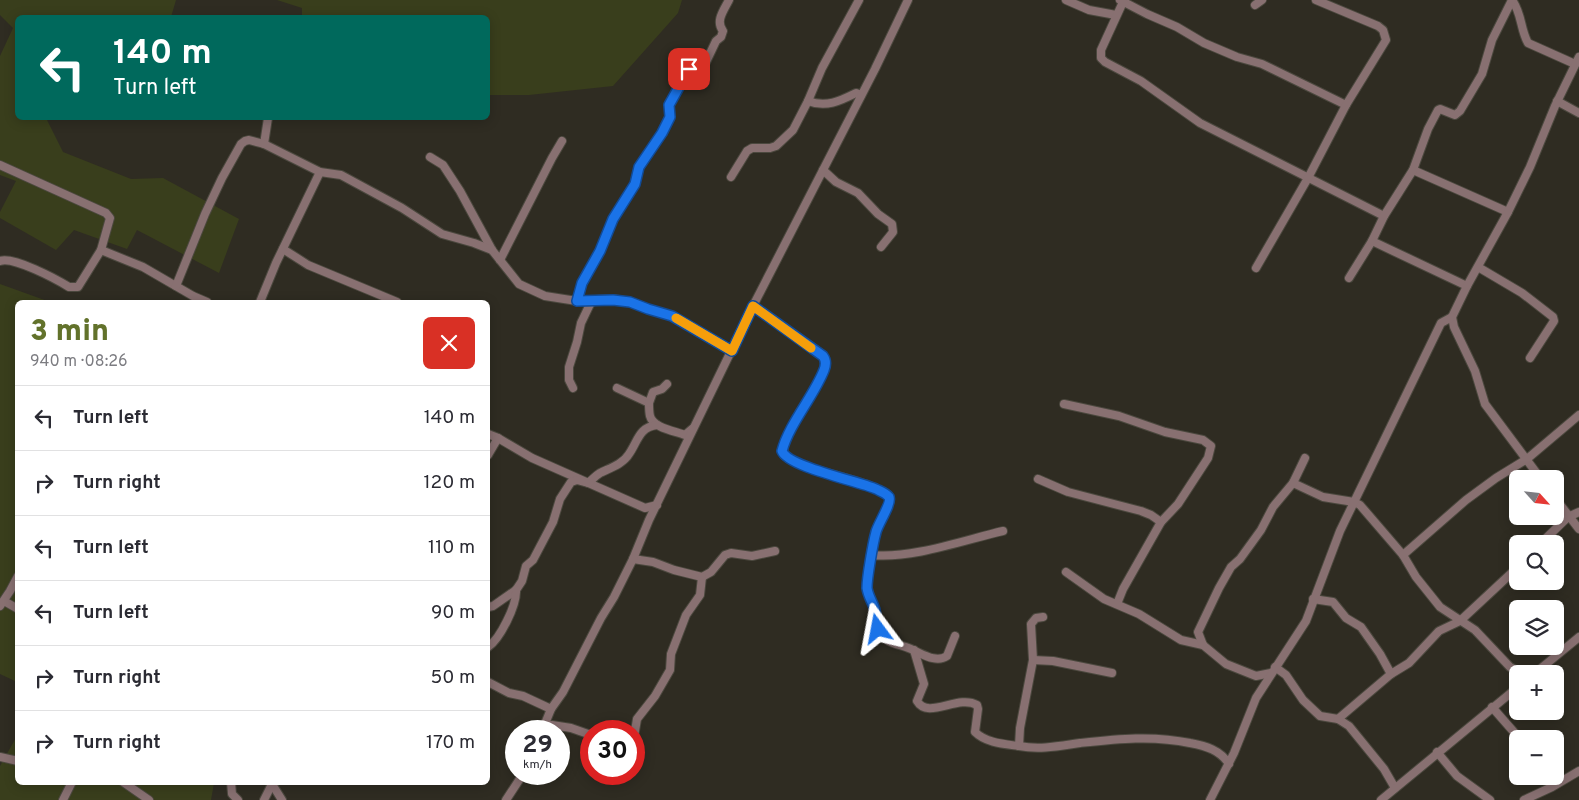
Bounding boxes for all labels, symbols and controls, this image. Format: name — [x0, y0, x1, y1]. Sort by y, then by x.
text: 140 m — [113, 32, 212, 76]
icon: left — [30, 35, 95, 100]
pin — [668, 48, 710, 90]
icon: arrive — [675, 55, 703, 83]
text: Turn left — [113, 75, 196, 102]
text: 3 min — [30, 314, 109, 351]
button: close — [423, 317, 475, 369]
text: 940 m · 08:26 — [30, 352, 128, 372]
icon: left — [30, 404, 58, 432]
text: Turn left — [73, 406, 149, 430]
text: 140 m — [424, 406, 475, 430]
icon: right — [30, 469, 58, 497]
north arrow — [1509, 470, 1564, 525]
map controls — [1509, 470, 1564, 785]
text: Turn right — [73, 471, 161, 495]
text: 120 m — [424, 471, 475, 495]
icon: left — [30, 534, 58, 562]
button: search — [1509, 535, 1564, 590]
text: Turn left — [73, 536, 149, 560]
text: 110 m — [428, 536, 475, 560]
icon: left — [30, 599, 58, 627]
button: layers — [1509, 600, 1564, 655]
text: Turn left — [73, 601, 149, 625]
text: 90 m — [431, 601, 475, 625]
position arrow — [851, 602, 903, 654]
icon: right — [30, 664, 58, 692]
button: + — [1509, 665, 1564, 720]
text: Turn right — [73, 666, 161, 690]
text: 50 m — [430, 666, 475, 690]
speed limit sign: 30 — [580, 720, 645, 785]
icon: right — [30, 729, 58, 757]
text: 29 — [522, 730, 553, 762]
button: − — [1509, 730, 1564, 785]
text: Turn right — [73, 731, 161, 755]
text: 170 m — [426, 731, 475, 755]
text: km/h — [523, 757, 552, 773]

